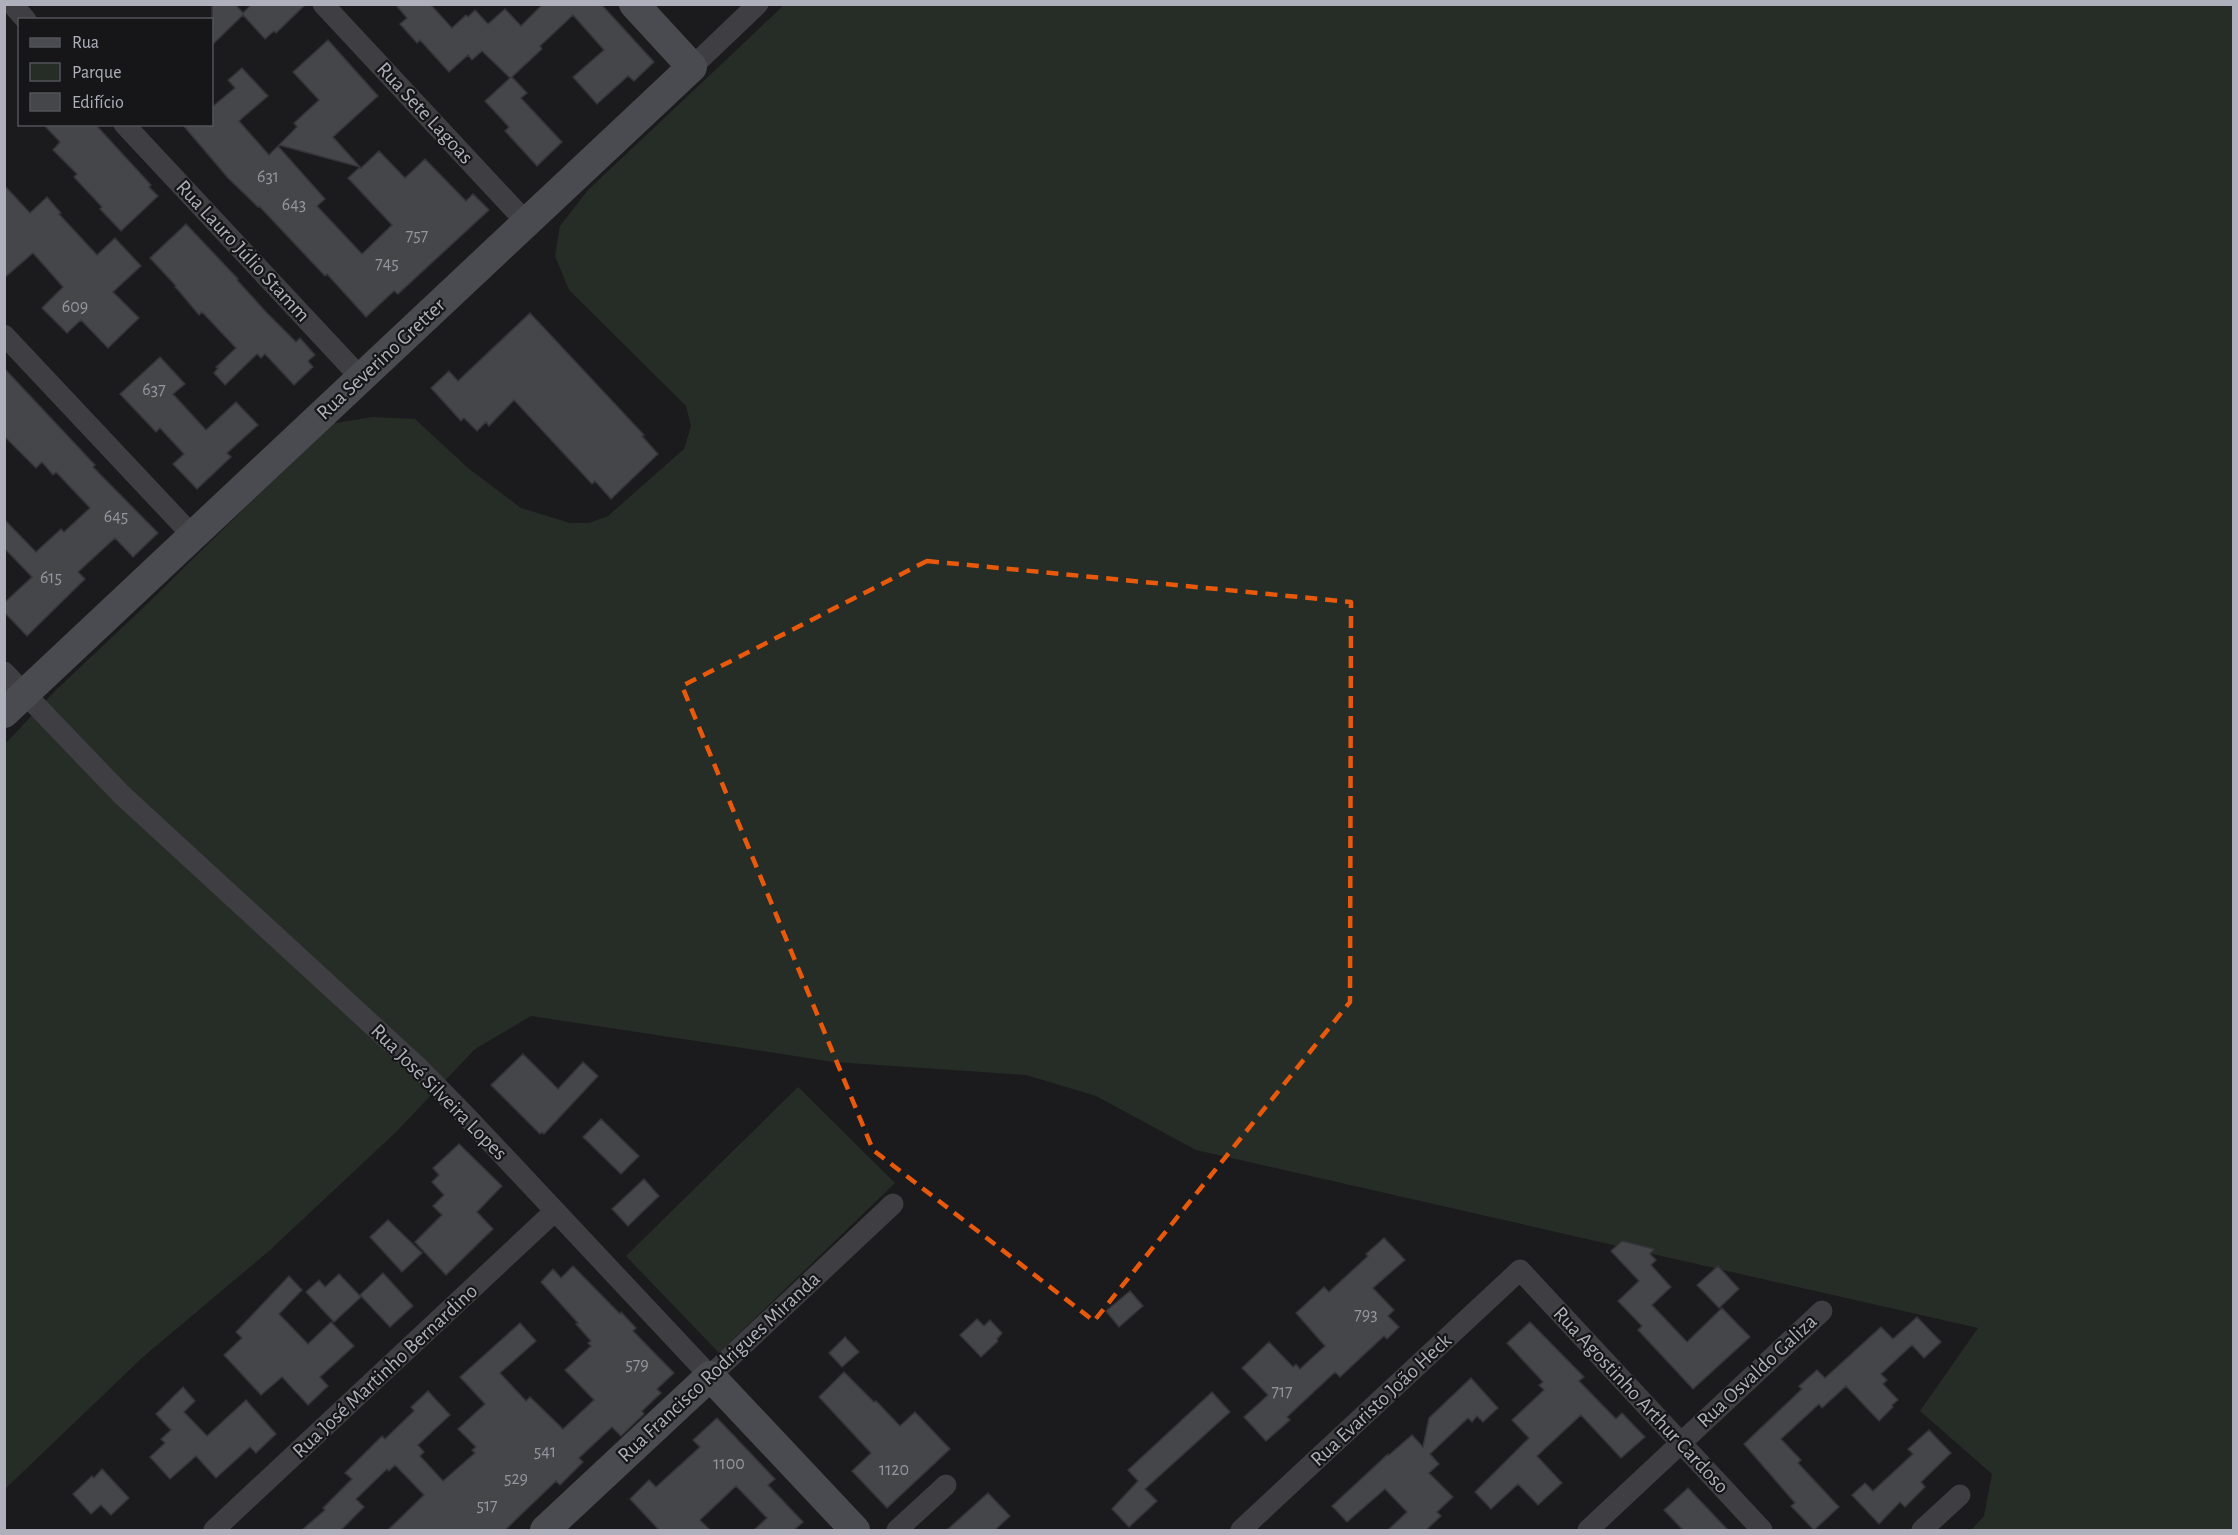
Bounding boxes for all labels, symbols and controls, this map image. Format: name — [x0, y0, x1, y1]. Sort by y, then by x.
legend — [18, 18, 213, 126]
text: Rua — [72, 34, 99, 52]
street label: Rua Sete Lagoas — [373, 58, 477, 168]
text: Parque — [72, 64, 121, 82]
text: Edifício — [72, 94, 124, 112]
house number: 631 — [257, 168, 279, 186]
street label: Rua Lauro Júlio Stamm — [172, 176, 314, 326]
house number: 643 — [282, 196, 306, 214]
house number: 757 — [406, 227, 428, 245]
house number: 745 — [375, 255, 399, 273]
street label: Rua Severino Gretter — [313, 294, 449, 424]
house number: 609 — [62, 298, 88, 316]
house number: 637 — [142, 381, 166, 399]
house number: 645 — [104, 508, 128, 526]
house number: 615 — [40, 569, 62, 587]
street label: Rua José Silveira Lopes — [367, 1020, 511, 1164]
street label: Rua Francisco Rodrigues Miranda — [614, 1268, 824, 1466]
street label: Rua José Martinho Bernardino — [289, 1280, 481, 1462]
street label: Rua Agostinho Arthur Cardoso — [1549, 1303, 1733, 1497]
house number: 793 — [1354, 1306, 1378, 1324]
street label: Rua Osvaldo Galiza — [1693, 1310, 1821, 1432]
street label: Rua Evaristo João Heck — [1307, 1329, 1456, 1470]
house number: 579 — [625, 1356, 649, 1374]
house number: 717 — [1271, 1383, 1293, 1401]
house number: 541 — [534, 1443, 556, 1461]
house number: 1100 — [713, 1455, 745, 1473]
house number: 1120 — [879, 1461, 909, 1479]
house number: 529 — [504, 1470, 528, 1488]
house number: 517 — [476, 1497, 498, 1515]

